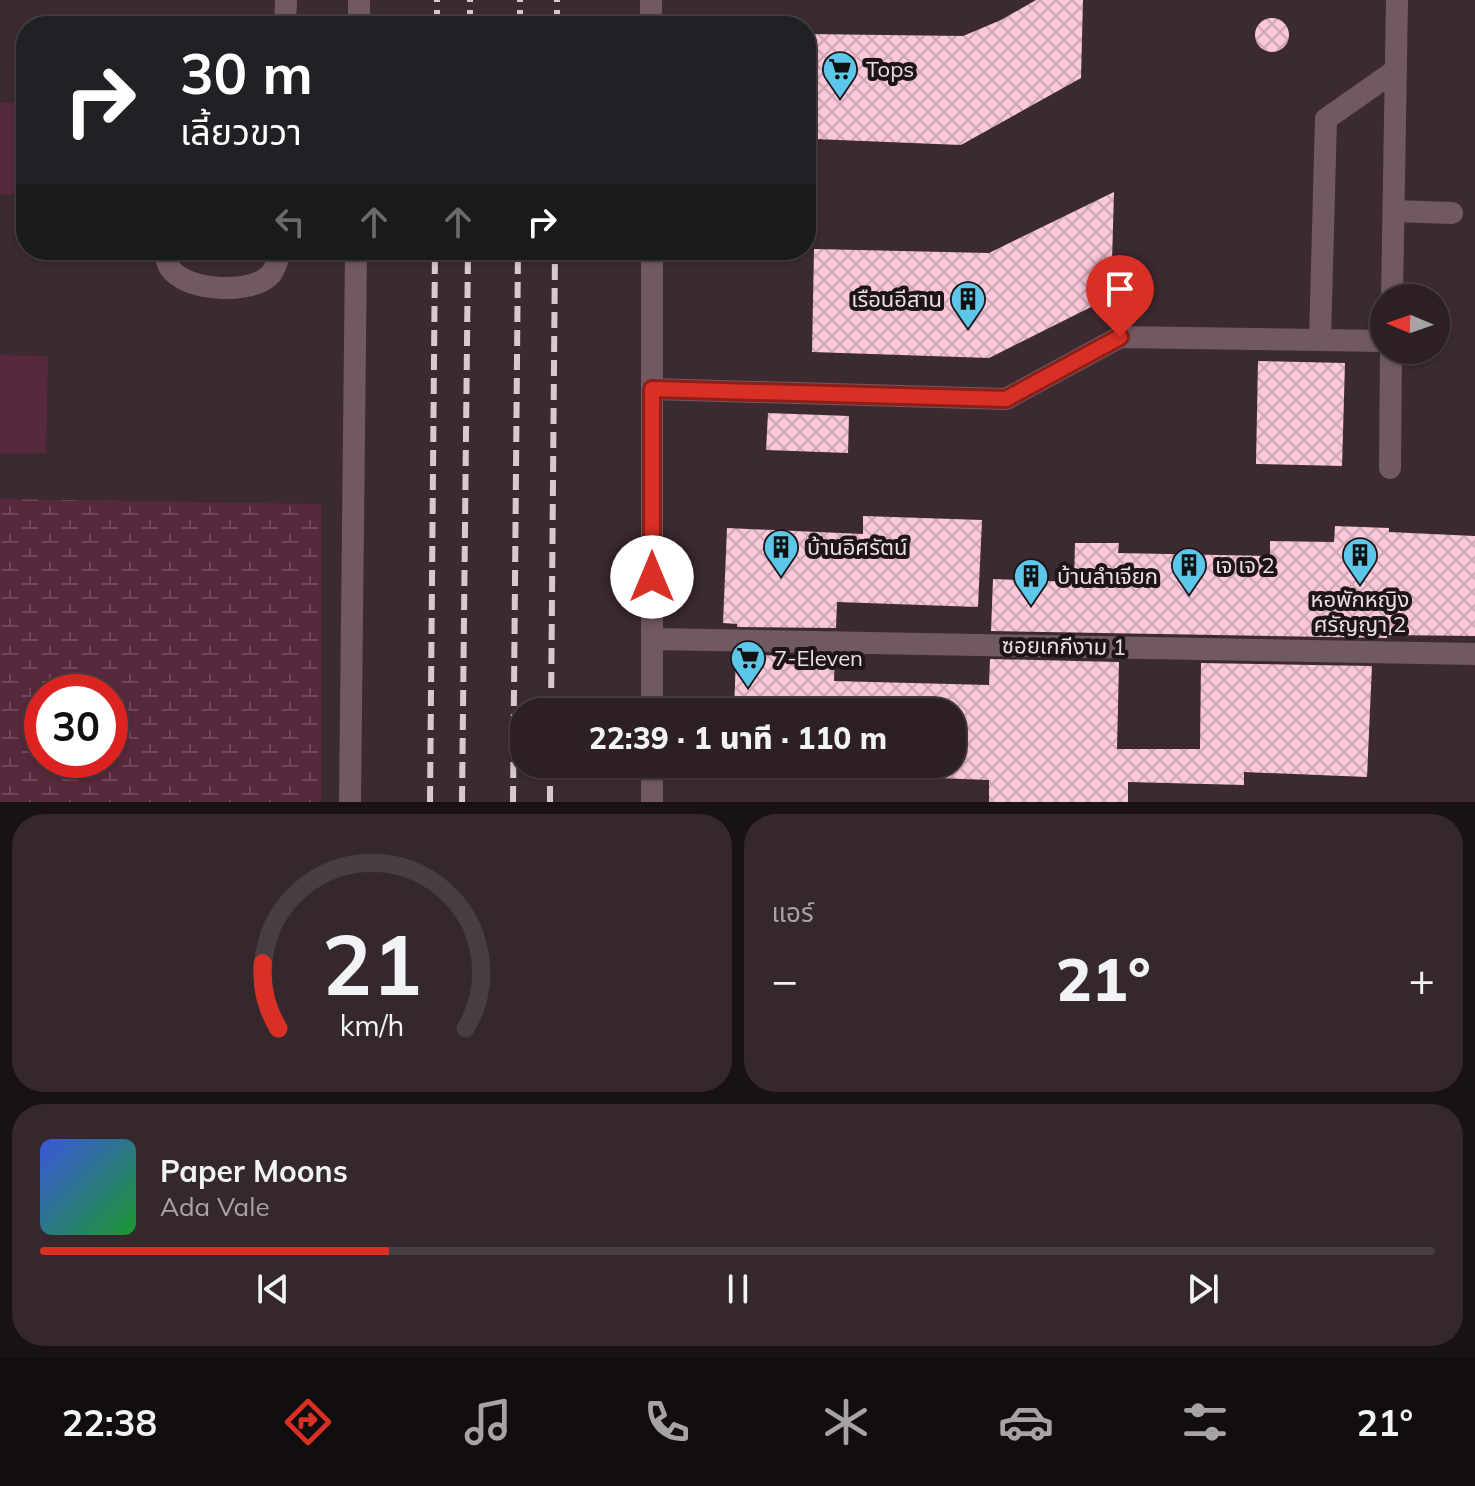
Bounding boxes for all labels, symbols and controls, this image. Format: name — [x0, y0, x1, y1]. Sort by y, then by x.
text: 30 m — [180, 38, 313, 108]
icon: right — [48, 48, 152, 152]
supermarket icon: Tops — [821, 50, 859, 100]
place label: Tops — [866, 55, 914, 83]
text: เลี้ยวขวา — [180, 109, 302, 154]
icon: left — [268, 200, 312, 244]
icon: ahead — [352, 200, 396, 244]
icon: ahead — [436, 200, 480, 244]
icon: right — [520, 200, 564, 244]
pin — [1086, 255, 1154, 337]
icon: arrive — [1098, 267, 1142, 311]
building icon: เรือนอีสาน — [949, 280, 987, 330]
north arrow — [1370, 284, 1450, 364]
map controls — [1370, 284, 1450, 364]
place label: เรือนอีสาน — [851, 285, 942, 313]
building icon: บ้านอิศรัตน์ — [762, 528, 800, 578]
place label: บ้านอิศรัตน์ — [807, 533, 907, 561]
position arrow — [610, 535, 694, 619]
building icon: หอพักหญิง ศรัญญา 2 — [1341, 536, 1379, 586]
building icon: เจ เจ 2 — [1170, 546, 1208, 596]
place label: เจ เจ 2 — [1215, 551, 1275, 579]
building icon: บ้านลำเจียก — [1012, 557, 1050, 607]
place label: บ้านลำเจียก — [1057, 562, 1158, 590]
place label: หอพักหญิง ศรัญญา 2 — [1311, 585, 1409, 638]
street label: ซอยเกกีงาม 1 — [1002, 631, 1126, 661]
supermarket icon: 7-Eleven — [729, 639, 767, 689]
place label: 7-Eleven — [774, 644, 863, 672]
speed limit sign: 30 — [24, 674, 128, 778]
text: 22:39 · 1 นาที · 110 m — [589, 719, 887, 757]
text: แอร์ — [772, 896, 814, 929]
text: 21 — [322, 911, 422, 1016]
text: 21° — [1056, 941, 1151, 1016]
text: − — [772, 952, 798, 1007]
text: + — [1409, 952, 1435, 1007]
text: km/h — [339, 1007, 404, 1043]
text: Paper Moons — [160, 1152, 348, 1190]
text: Ada Vale — [160, 1190, 270, 1223]
icon: previous — [251, 1267, 295, 1311]
icon: pause — [716, 1267, 760, 1311]
icon: next — [1181, 1267, 1225, 1311]
icon: directions — [280, 1394, 336, 1450]
icon: music — [460, 1394, 516, 1450]
icon: phone — [639, 1394, 695, 1450]
icon: climate — [818, 1394, 874, 1450]
icon: car — [998, 1394, 1054, 1450]
icon: filters — [1177, 1394, 1233, 1450]
text: 22:38 — [62, 1400, 157, 1445]
text: 21° — [1356, 1400, 1413, 1445]

